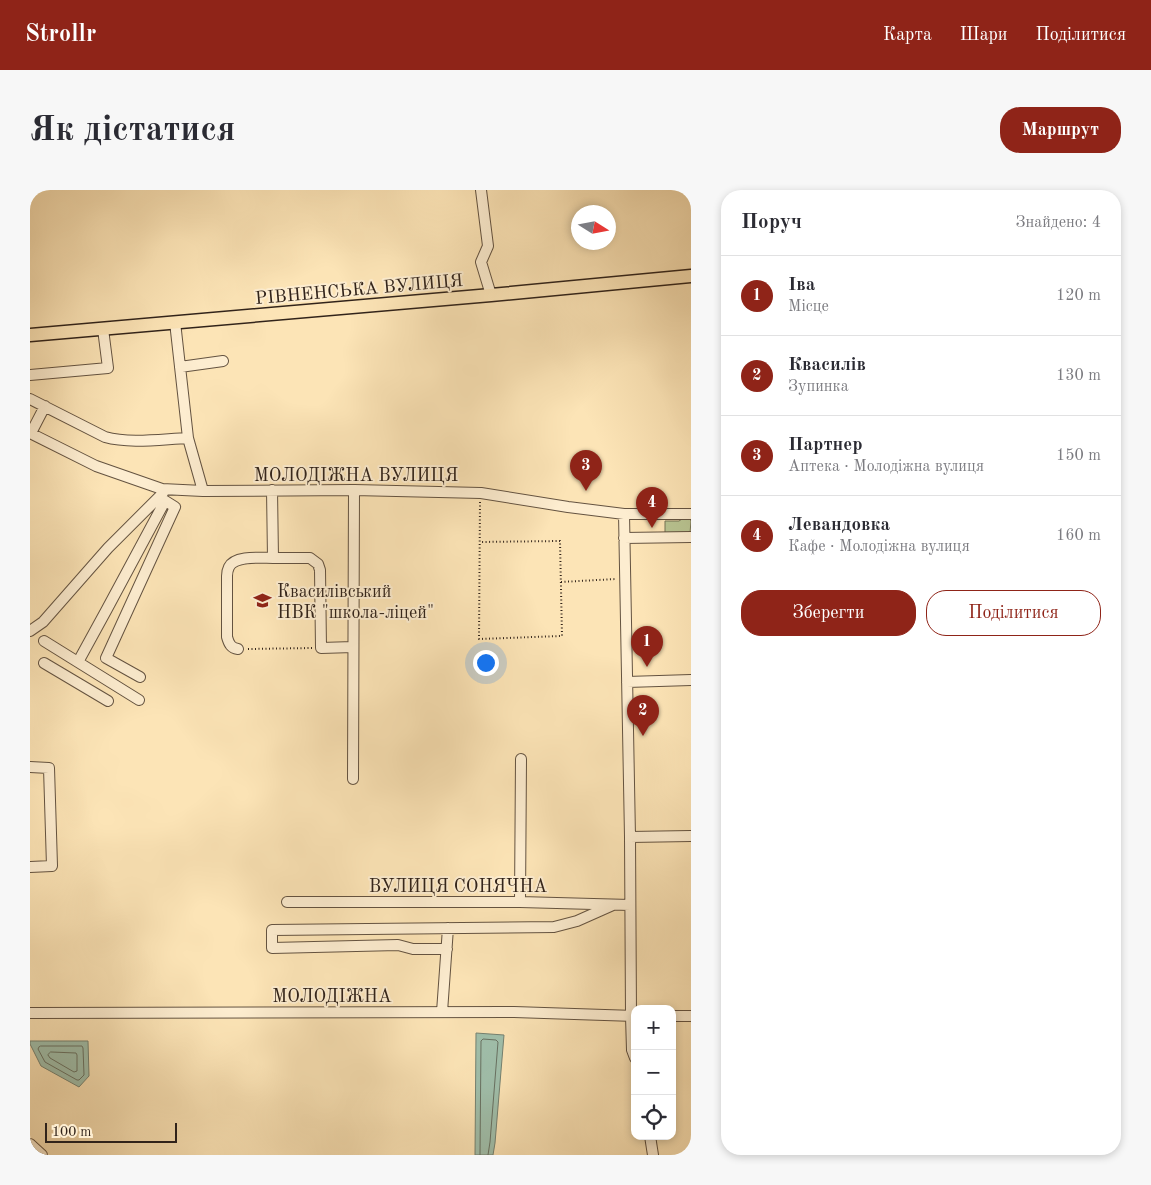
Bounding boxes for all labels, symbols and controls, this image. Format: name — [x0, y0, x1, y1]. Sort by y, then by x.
text: Strollr — [25, 23, 96, 47]
text: Карта — [883, 26, 932, 44]
text: Шари — [960, 26, 1008, 44]
text: Поділитися — [1036, 26, 1126, 44]
button: Маршрут — [1000, 107, 1121, 153]
text: Як дістатися — [30, 113, 235, 148]
north arrow — [571, 205, 616, 250]
text: Поруч — [741, 212, 802, 233]
text: Знайдено: 4 — [1016, 215, 1101, 231]
street label: РІВНЕНСЬКА ВУЛИЦЯ — [254, 272, 464, 308]
text: Іва — [788, 276, 816, 295]
text: 1 — [752, 288, 762, 304]
text: 120 m — [1056, 288, 1101, 304]
text: Місце — [788, 299, 829, 315]
text: Квасилів — [788, 356, 866, 375]
text: 2 — [752, 368, 762, 384]
text: 130 m — [1056, 368, 1101, 384]
text: Зупинка — [788, 379, 849, 395]
text: Партнер — [788, 436, 863, 455]
text: 3 — [752, 448, 762, 464]
text: 150 m — [1056, 448, 1101, 464]
pin: 3 — [570, 450, 602, 491]
text: Аптека · Молодіжна вулиця — [788, 459, 984, 475]
street label: МОЛОДІЖНА ВУЛИЦЯ — [254, 467, 458, 485]
pin: 4 — [636, 487, 668, 528]
text: Левандовка — [788, 516, 890, 535]
text: 4 — [752, 528, 762, 544]
text: 160 m — [1056, 528, 1101, 544]
text: Кафе · Молодіжна вулиця — [788, 539, 970, 555]
place label: Квасилівський НВК "школа-ліцей" — [277, 583, 434, 622]
button: Зберегти — [741, 590, 916, 636]
button: Поділитися — [926, 590, 1101, 636]
school or university icon: Квасилівський НВК "школа-ліцей" — [253, 591, 273, 611]
pin: 1 — [631, 626, 663, 667]
your location — [473, 650, 499, 676]
pin: 2 — [627, 695, 659, 736]
street label: ВУЛИЦЯ СОНЯЧНА — [369, 878, 547, 896]
street label: МОЛОДІЖНА — [272, 988, 392, 1006]
map controls — [631, 1005, 676, 1140]
button: + — [631, 1005, 676, 1050]
button: − — [631, 1050, 676, 1095]
button: locate — [631, 1095, 676, 1140]
scale bar — [45, 1120, 178, 1143]
text: 100 m — [52, 1125, 91, 1139]

